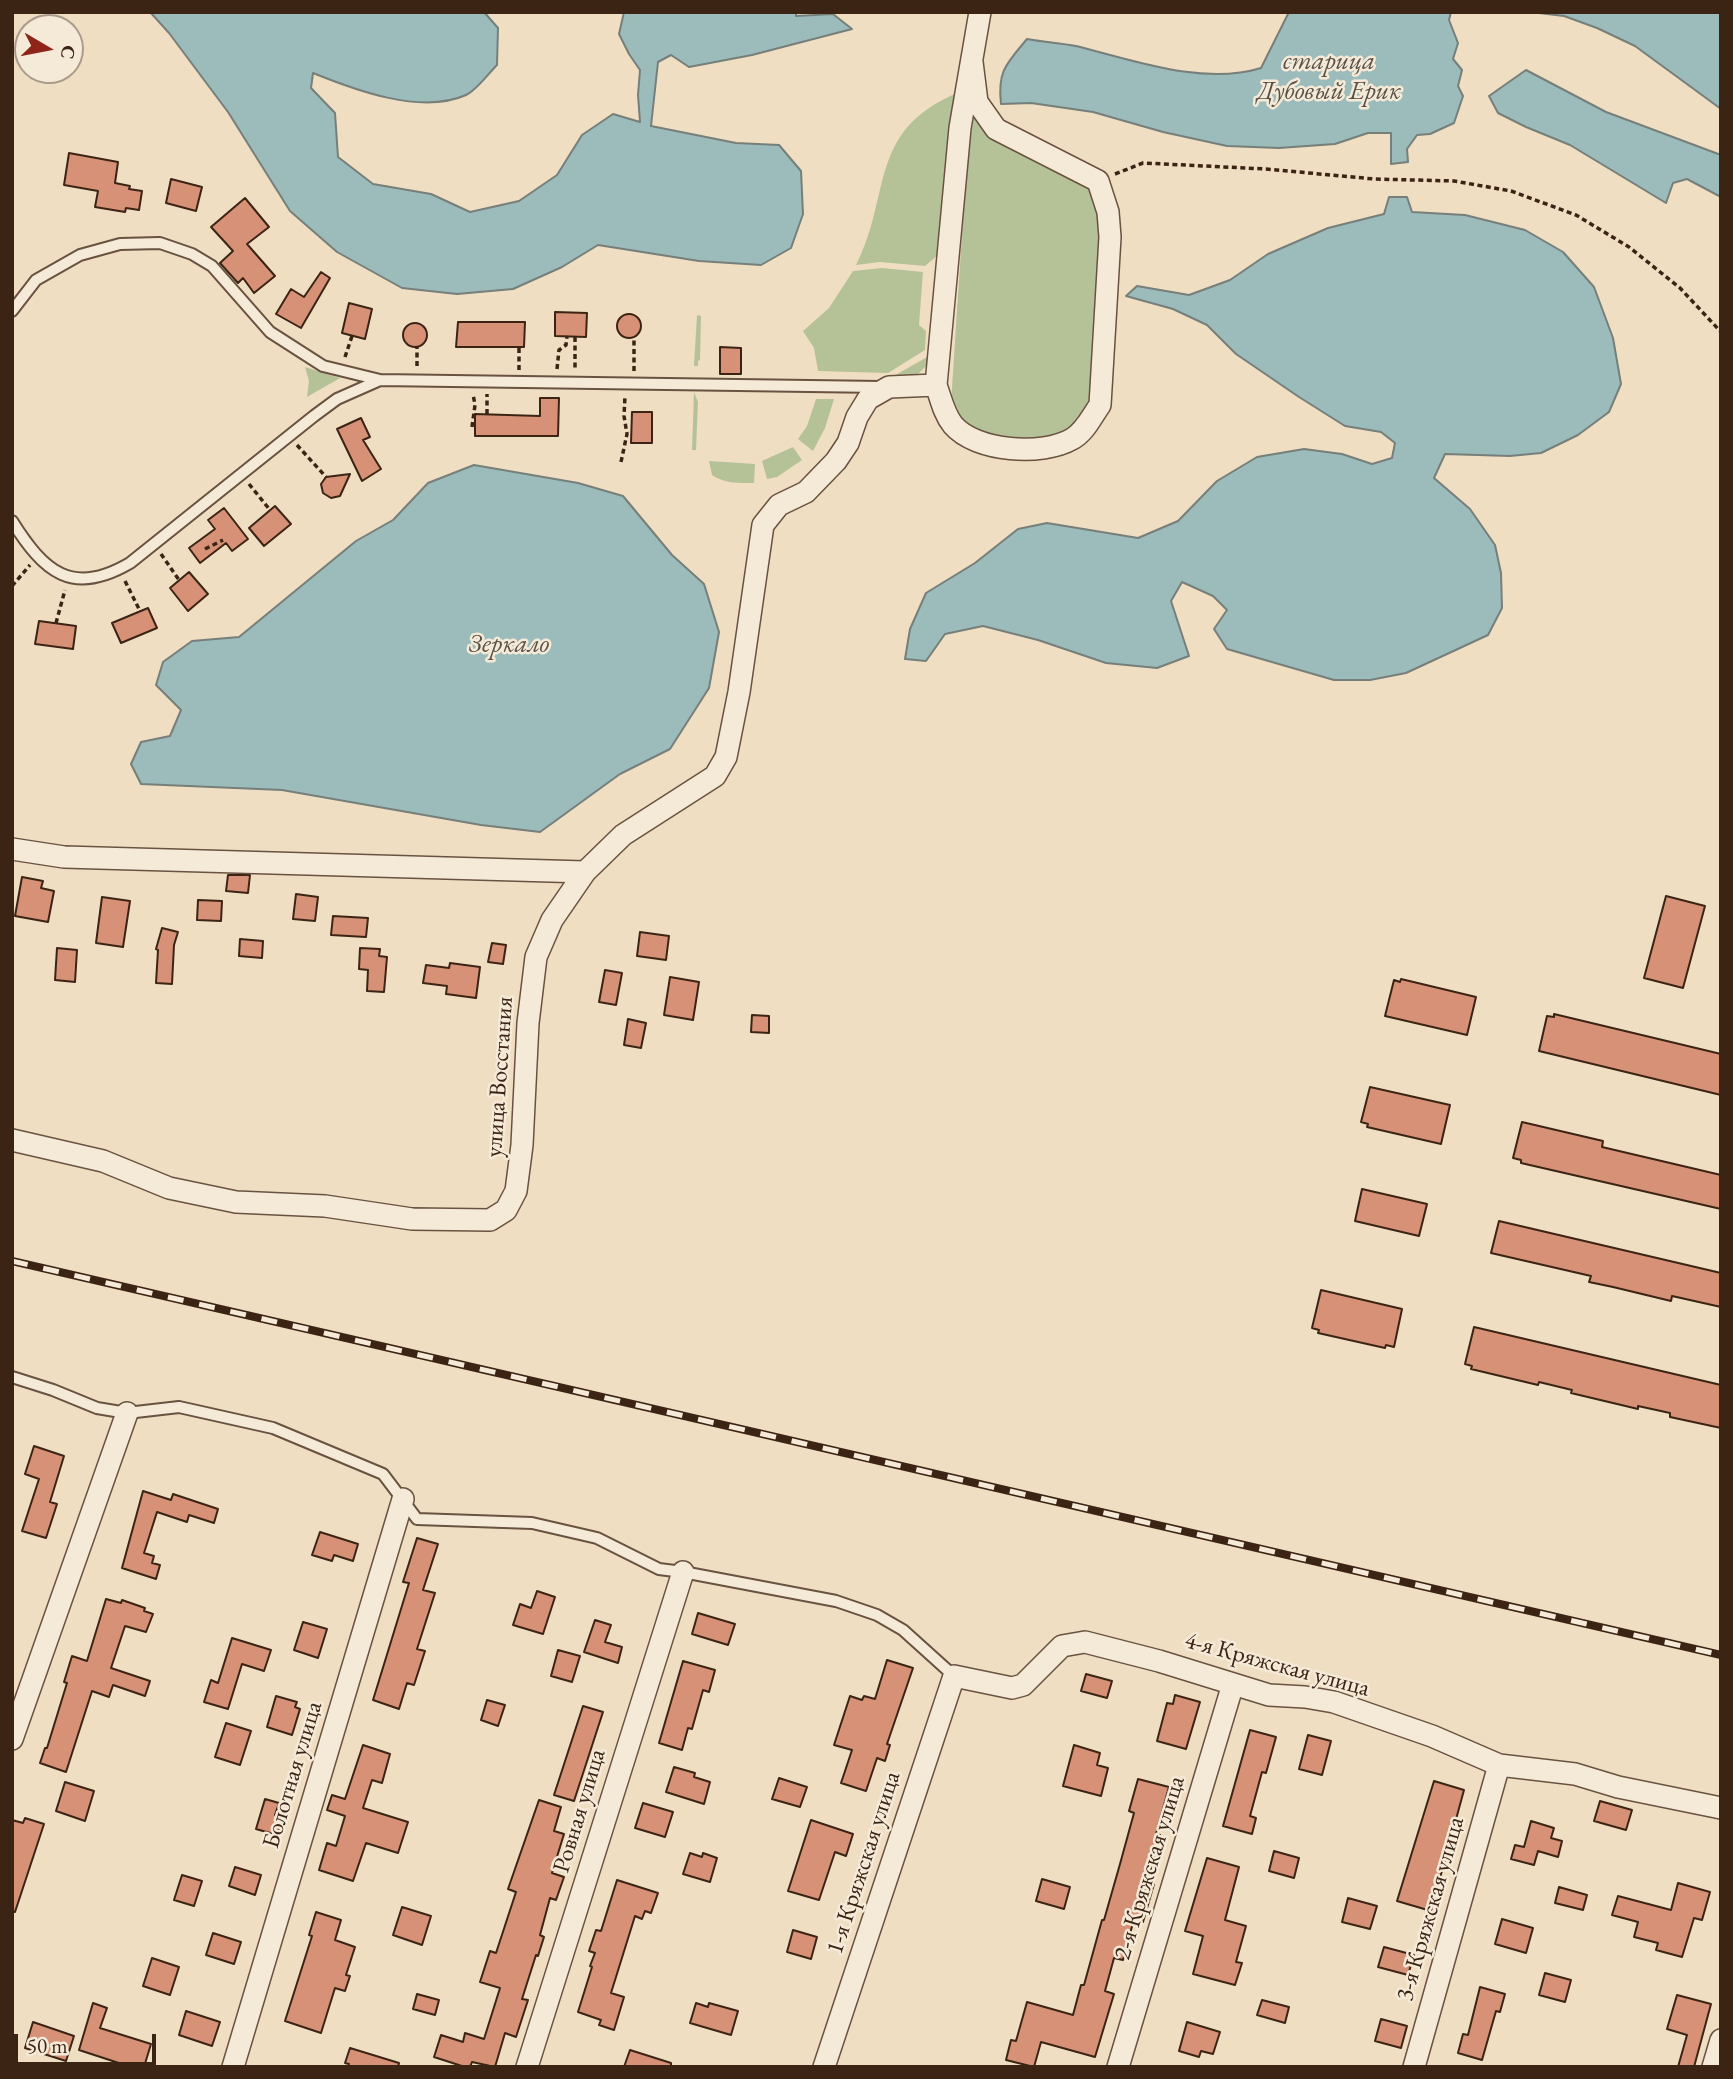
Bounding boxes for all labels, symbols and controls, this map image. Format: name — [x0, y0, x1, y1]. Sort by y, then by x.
north arrow — [14, 14, 84, 84]
text: С — [55, 44, 82, 61]
water label: старица Дубовый Ерик — [1257, 46, 1401, 108]
water label: Зеркало — [469, 629, 549, 661]
street label: улица Восстания — [480, 996, 520, 1158]
street label: 4-я Кряжская улица — [1181, 1626, 1373, 1704]
street label: Болотная улица — [257, 1698, 329, 1852]
street label: Ровная улица — [548, 1746, 612, 1876]
street label: 1-я Кряжская улица — [821, 1768, 907, 1958]
street label: 2-я Кряжская улица — [1108, 1773, 1192, 1963]
street label: 3-я Кряжская улица — [1391, 1814, 1471, 2004]
scale bar — [18, 2020, 159, 2064]
text: 50 m — [27, 2032, 68, 2059]

